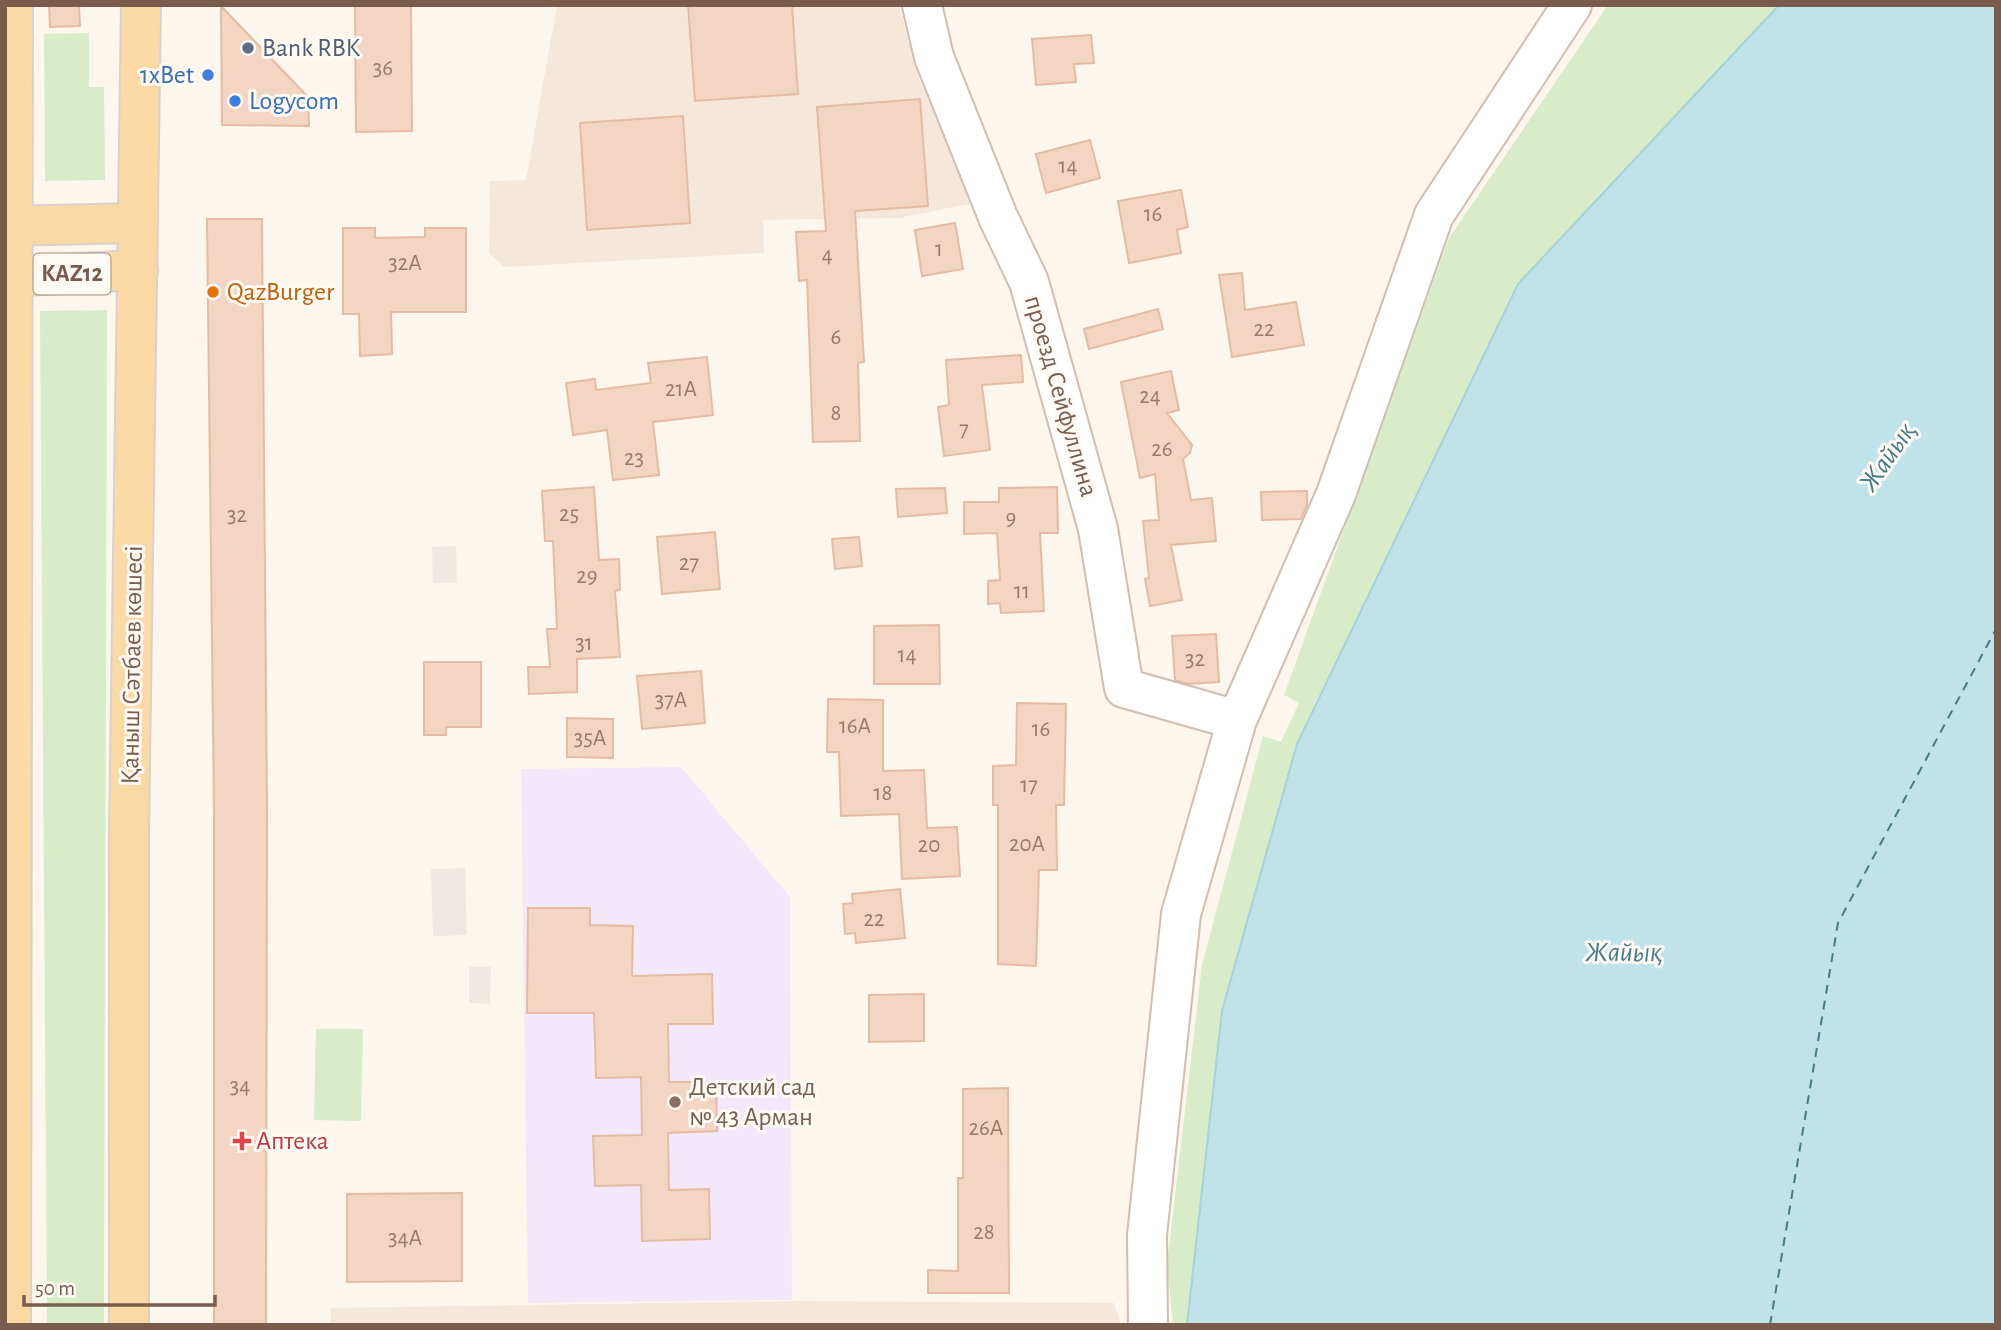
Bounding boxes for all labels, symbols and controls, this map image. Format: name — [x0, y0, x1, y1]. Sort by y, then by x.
place label: Bank RBK — [262, 35, 361, 61]
marker: Bank RBK — [240, 40, 256, 56]
house number: 36 — [373, 57, 393, 80]
place label: 1xBet — [140, 62, 194, 88]
marker: 1xBet — [200, 67, 216, 83]
place label: Logycom — [249, 88, 339, 114]
marker: Logycom — [227, 93, 243, 109]
house number: 14 — [1059, 155, 1077, 178]
house number: 16 — [1144, 203, 1162, 226]
house number: 1 — [935, 238, 943, 261]
house number: 4 — [821, 244, 833, 267]
house number: 32А — [388, 252, 422, 275]
road number: KAZ12 — [34, 254, 110, 295]
place label: QazBurger — [227, 279, 335, 305]
marker: QazBurger — [205, 284, 221, 300]
street label: проезд Сейфуллина — [1020, 292, 1102, 500]
house number: 22 — [1254, 318, 1274, 341]
house number: 6 — [831, 326, 841, 349]
house number: 21А — [665, 378, 697, 401]
house number: 24 — [1139, 385, 1161, 408]
house number: 8 — [831, 402, 841, 425]
water label: Жайық — [1854, 417, 1922, 497]
house number: 7 — [959, 418, 969, 441]
house number: 26 — [1151, 438, 1173, 461]
house number: 23 — [624, 447, 644, 470]
house number: 25 — [559, 503, 579, 526]
house number: 32 — [227, 504, 247, 527]
house number: 9 — [1006, 507, 1016, 530]
street label: Қаныш Сәтбаев көшесі — [117, 545, 147, 785]
house number: 27 — [679, 552, 699, 575]
house number: 29 — [576, 565, 598, 588]
house number: 11 — [1014, 580, 1030, 603]
house number: 31 — [575, 632, 593, 655]
house number: 14 — [898, 644, 916, 667]
house number: 32 — [1185, 648, 1205, 671]
house number: 37А — [655, 689, 687, 712]
house number: 16А — [839, 715, 871, 738]
house number: 16 — [1032, 718, 1050, 741]
house number: 35А — [574, 727, 606, 750]
house number: 17 — [1020, 774, 1038, 797]
house number: 18 — [874, 782, 892, 805]
house number: 20А — [1009, 833, 1045, 856]
house number: 20 — [918, 834, 940, 857]
house number: 22 — [864, 908, 884, 931]
water label: Жайық — [1585, 939, 1663, 967]
place label: Детский сад № 43 Арман — [689, 1074, 816, 1130]
house number: 34 — [230, 1075, 250, 1098]
marker: Детский сад № 43 Арман — [667, 1094, 683, 1110]
house number: 26А — [969, 1117, 1003, 1140]
place label: Аптека — [256, 1128, 329, 1154]
marker: Аптека — [234, 1133, 250, 1149]
house number: 28 — [973, 1221, 995, 1244]
house number: 34А — [388, 1227, 422, 1250]
scale bar — [24, 1264, 215, 1308]
text: 50 m — [35, 1278, 75, 1299]

